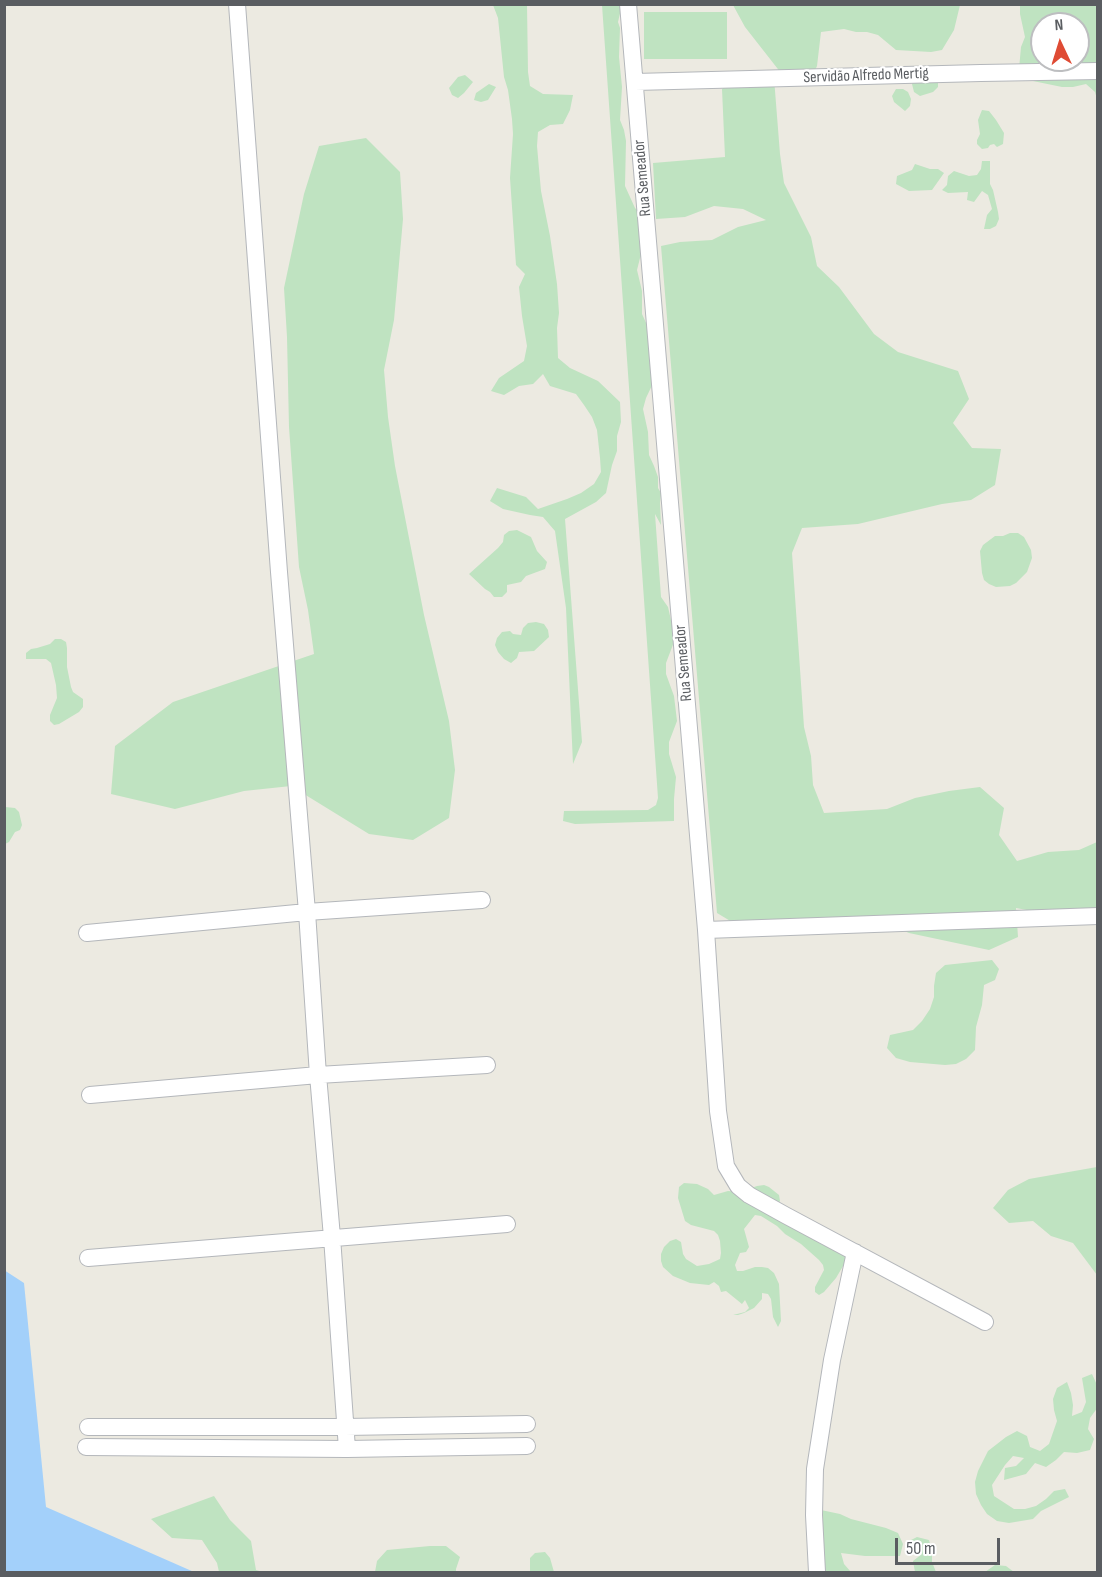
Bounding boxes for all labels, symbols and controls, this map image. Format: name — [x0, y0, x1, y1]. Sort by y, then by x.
north arrow — [1030, 12, 1090, 72]
text: N — [1054, 16, 1064, 35]
street label: Servidão Alfredo Mertig — [803, 64, 929, 88]
street label: Rua Semeador — [630, 139, 656, 217]
street label: Rua Semeador — [671, 624, 697, 702]
scale bar — [898, 1526, 1003, 1564]
text: 50 m — [906, 1538, 936, 1559]

